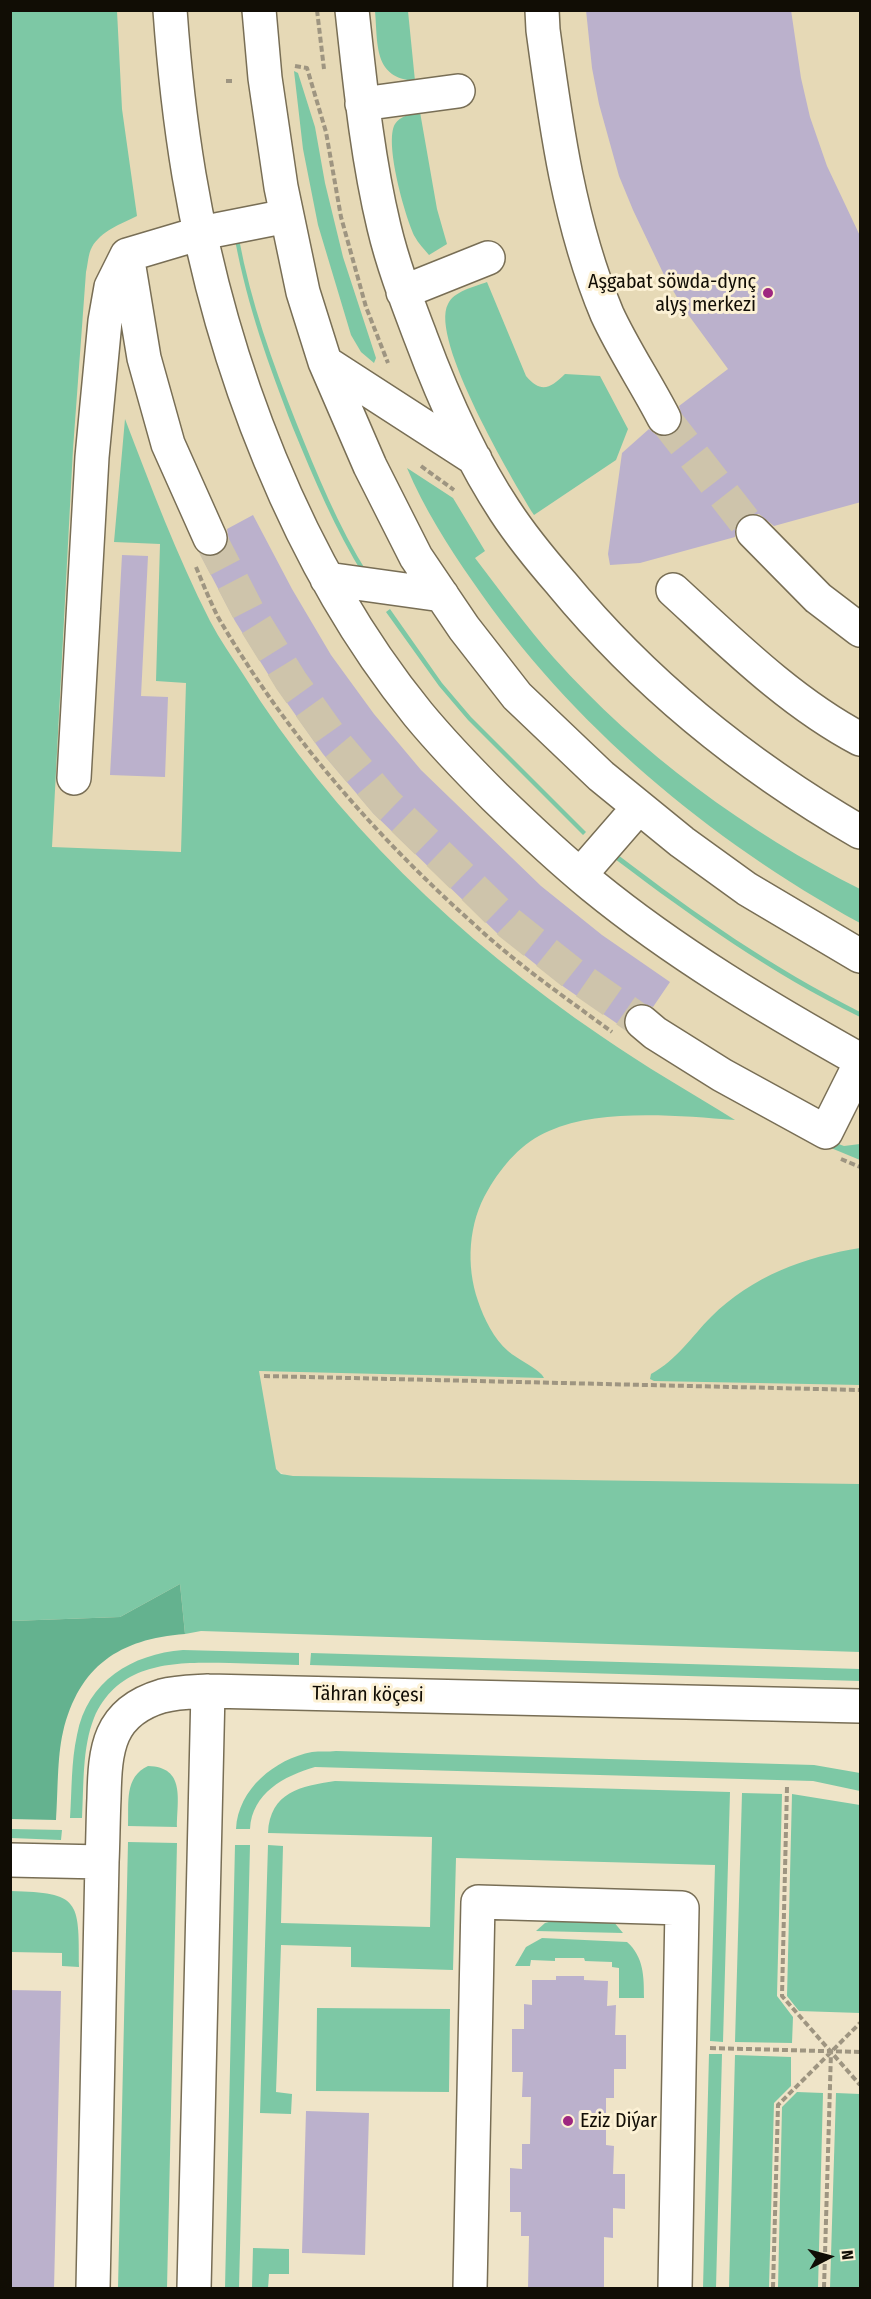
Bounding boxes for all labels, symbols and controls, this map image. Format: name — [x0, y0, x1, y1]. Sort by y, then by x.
place label: Aşgabat söwda-dynç alyş merkezi — [588, 270, 756, 317]
marker: Aşgabat söwda-dynç alyş merkezi — [761, 286, 775, 300]
street label: Tähran köçesi — [312, 1682, 424, 1708]
place label: Eziz Diýar — [580, 2109, 657, 2133]
marker: Eziz Diýar — [561, 2114, 575, 2128]
north arrow — [799, 2227, 859, 2287]
text: N — [837, 2249, 857, 2261]

